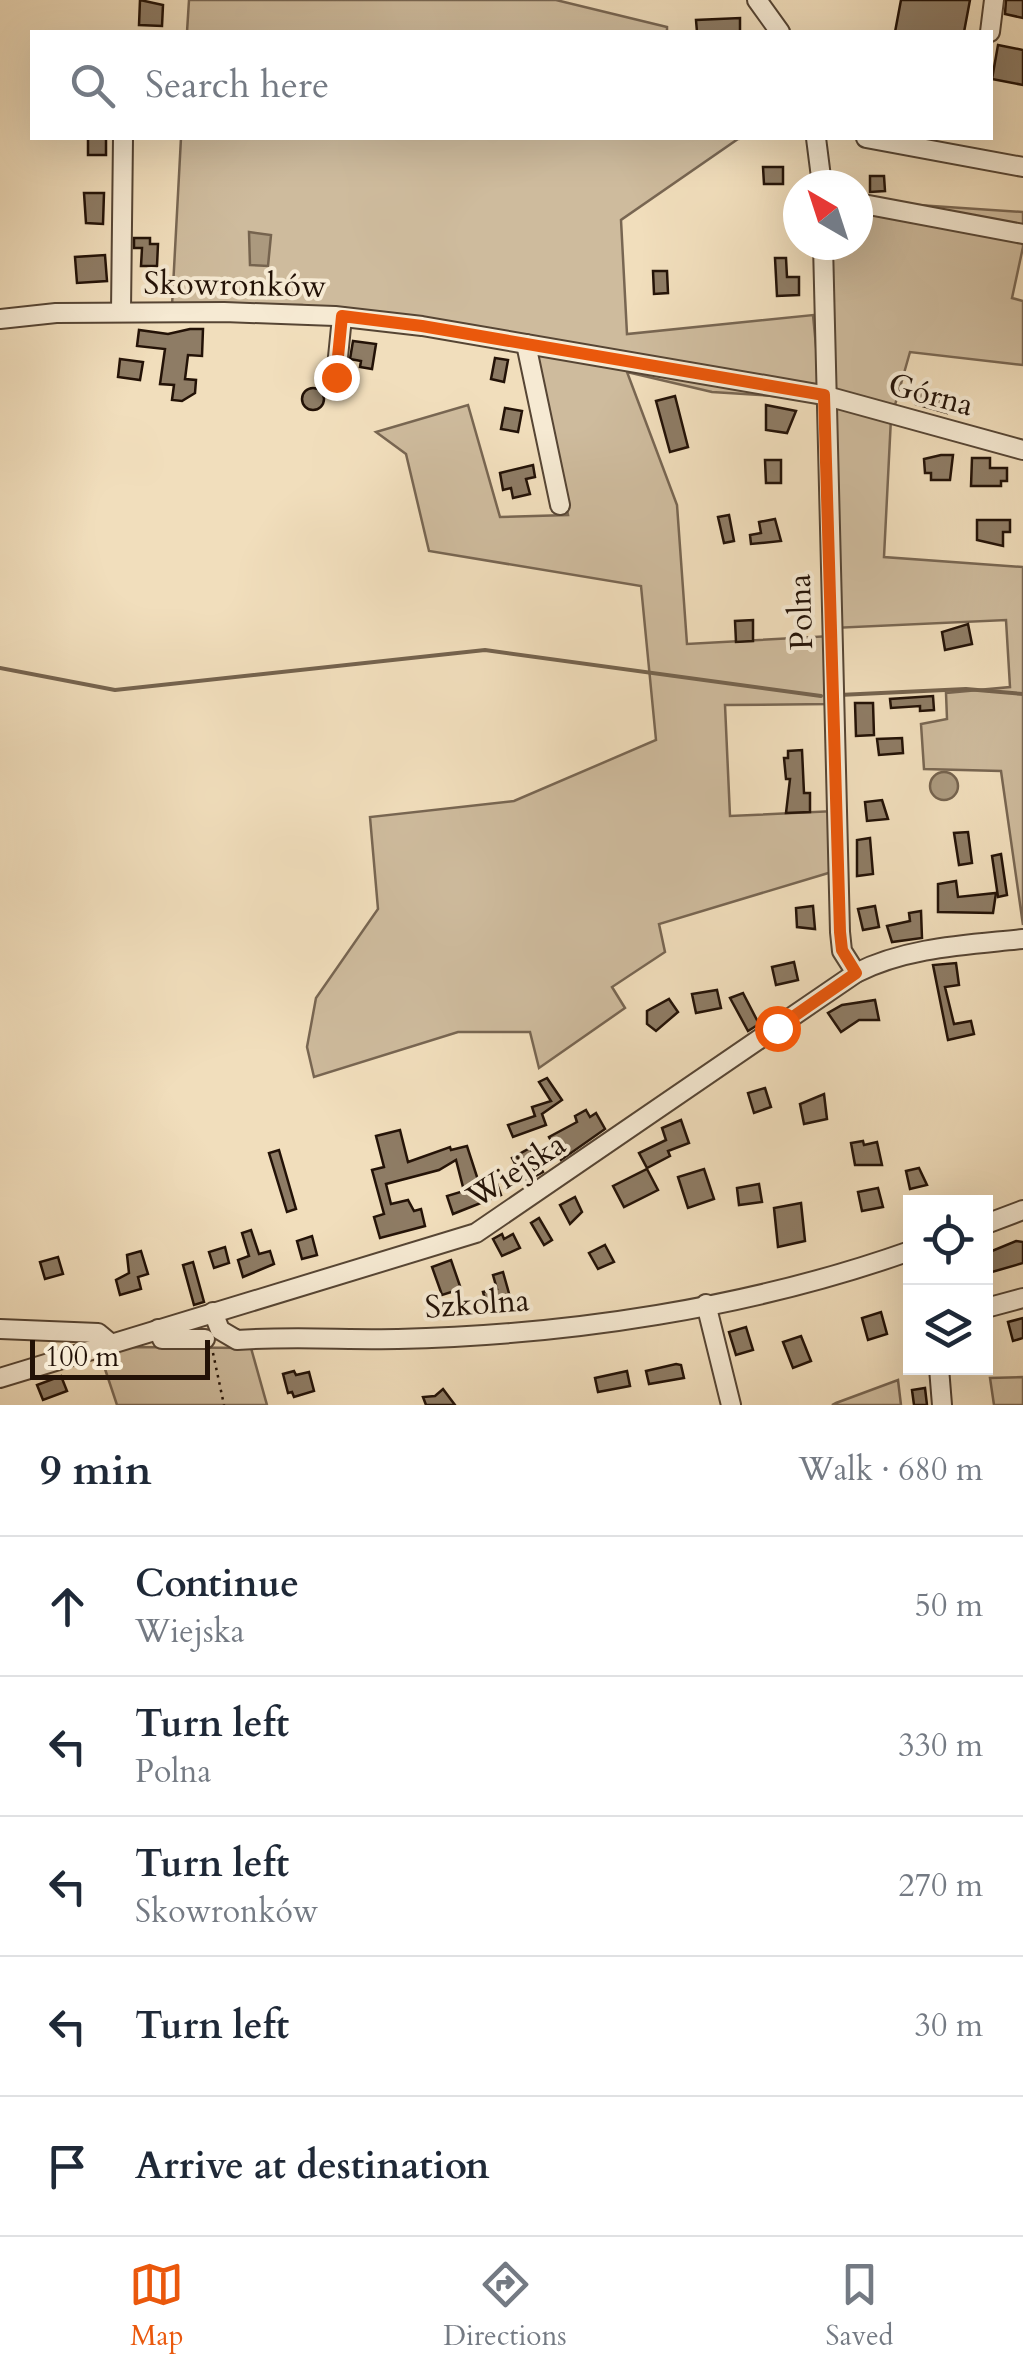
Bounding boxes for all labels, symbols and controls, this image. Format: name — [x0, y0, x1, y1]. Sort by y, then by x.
search box — [30, 30, 993, 140]
icon: search — [65, 58, 120, 113]
text: Search here — [145, 59, 329, 111]
north arrow — [783, 170, 873, 260]
street label: Skowronków — [143, 261, 327, 309]
route end — [314, 355, 360, 401]
street label: Górna — [883, 363, 978, 427]
street label: Polna — [778, 573, 824, 651]
route start — [755, 1006, 801, 1052]
street label: Wiejska — [458, 1122, 575, 1220]
map controls — [903, 1195, 993, 1375]
button: locate — [903, 1195, 993, 1285]
street label: Szkolna — [423, 1278, 531, 1330]
button: layers — [903, 1285, 993, 1375]
scale bar — [30, 1335, 210, 1380]
text: 100 m — [45, 1338, 119, 1376]
text: 9 min — [40, 1442, 152, 1499]
text: Walk · 680 m — [798, 1448, 983, 1492]
text: Continue — [135, 1558, 299, 1610]
icon: ahead — [40, 1579, 95, 1634]
text: 50 m — [915, 1584, 983, 1628]
text: Wiejska — [135, 1610, 245, 1654]
text: Turn left — [135, 1698, 289, 1750]
icon: left — [40, 1719, 95, 1774]
text: 330 m — [898, 1724, 983, 1768]
text: Polna — [135, 1750, 211, 1794]
text: Turn left — [135, 1838, 289, 1890]
icon: left — [40, 1859, 95, 1914]
text: 270 m — [898, 1864, 983, 1908]
text: Skowronków — [135, 1890, 318, 1934]
icon: left — [40, 1999, 95, 2054]
text: Turn left — [135, 2000, 289, 2052]
text: 30 m — [915, 2004, 983, 2048]
icon: arrive — [40, 2139, 95, 2194]
text: Arrive at destination — [135, 2140, 490, 2192]
tab: Map — [129, 2257, 184, 2355]
tab: Directions — [443, 2257, 567, 2355]
tab: Saved — [826, 2257, 894, 2355]

